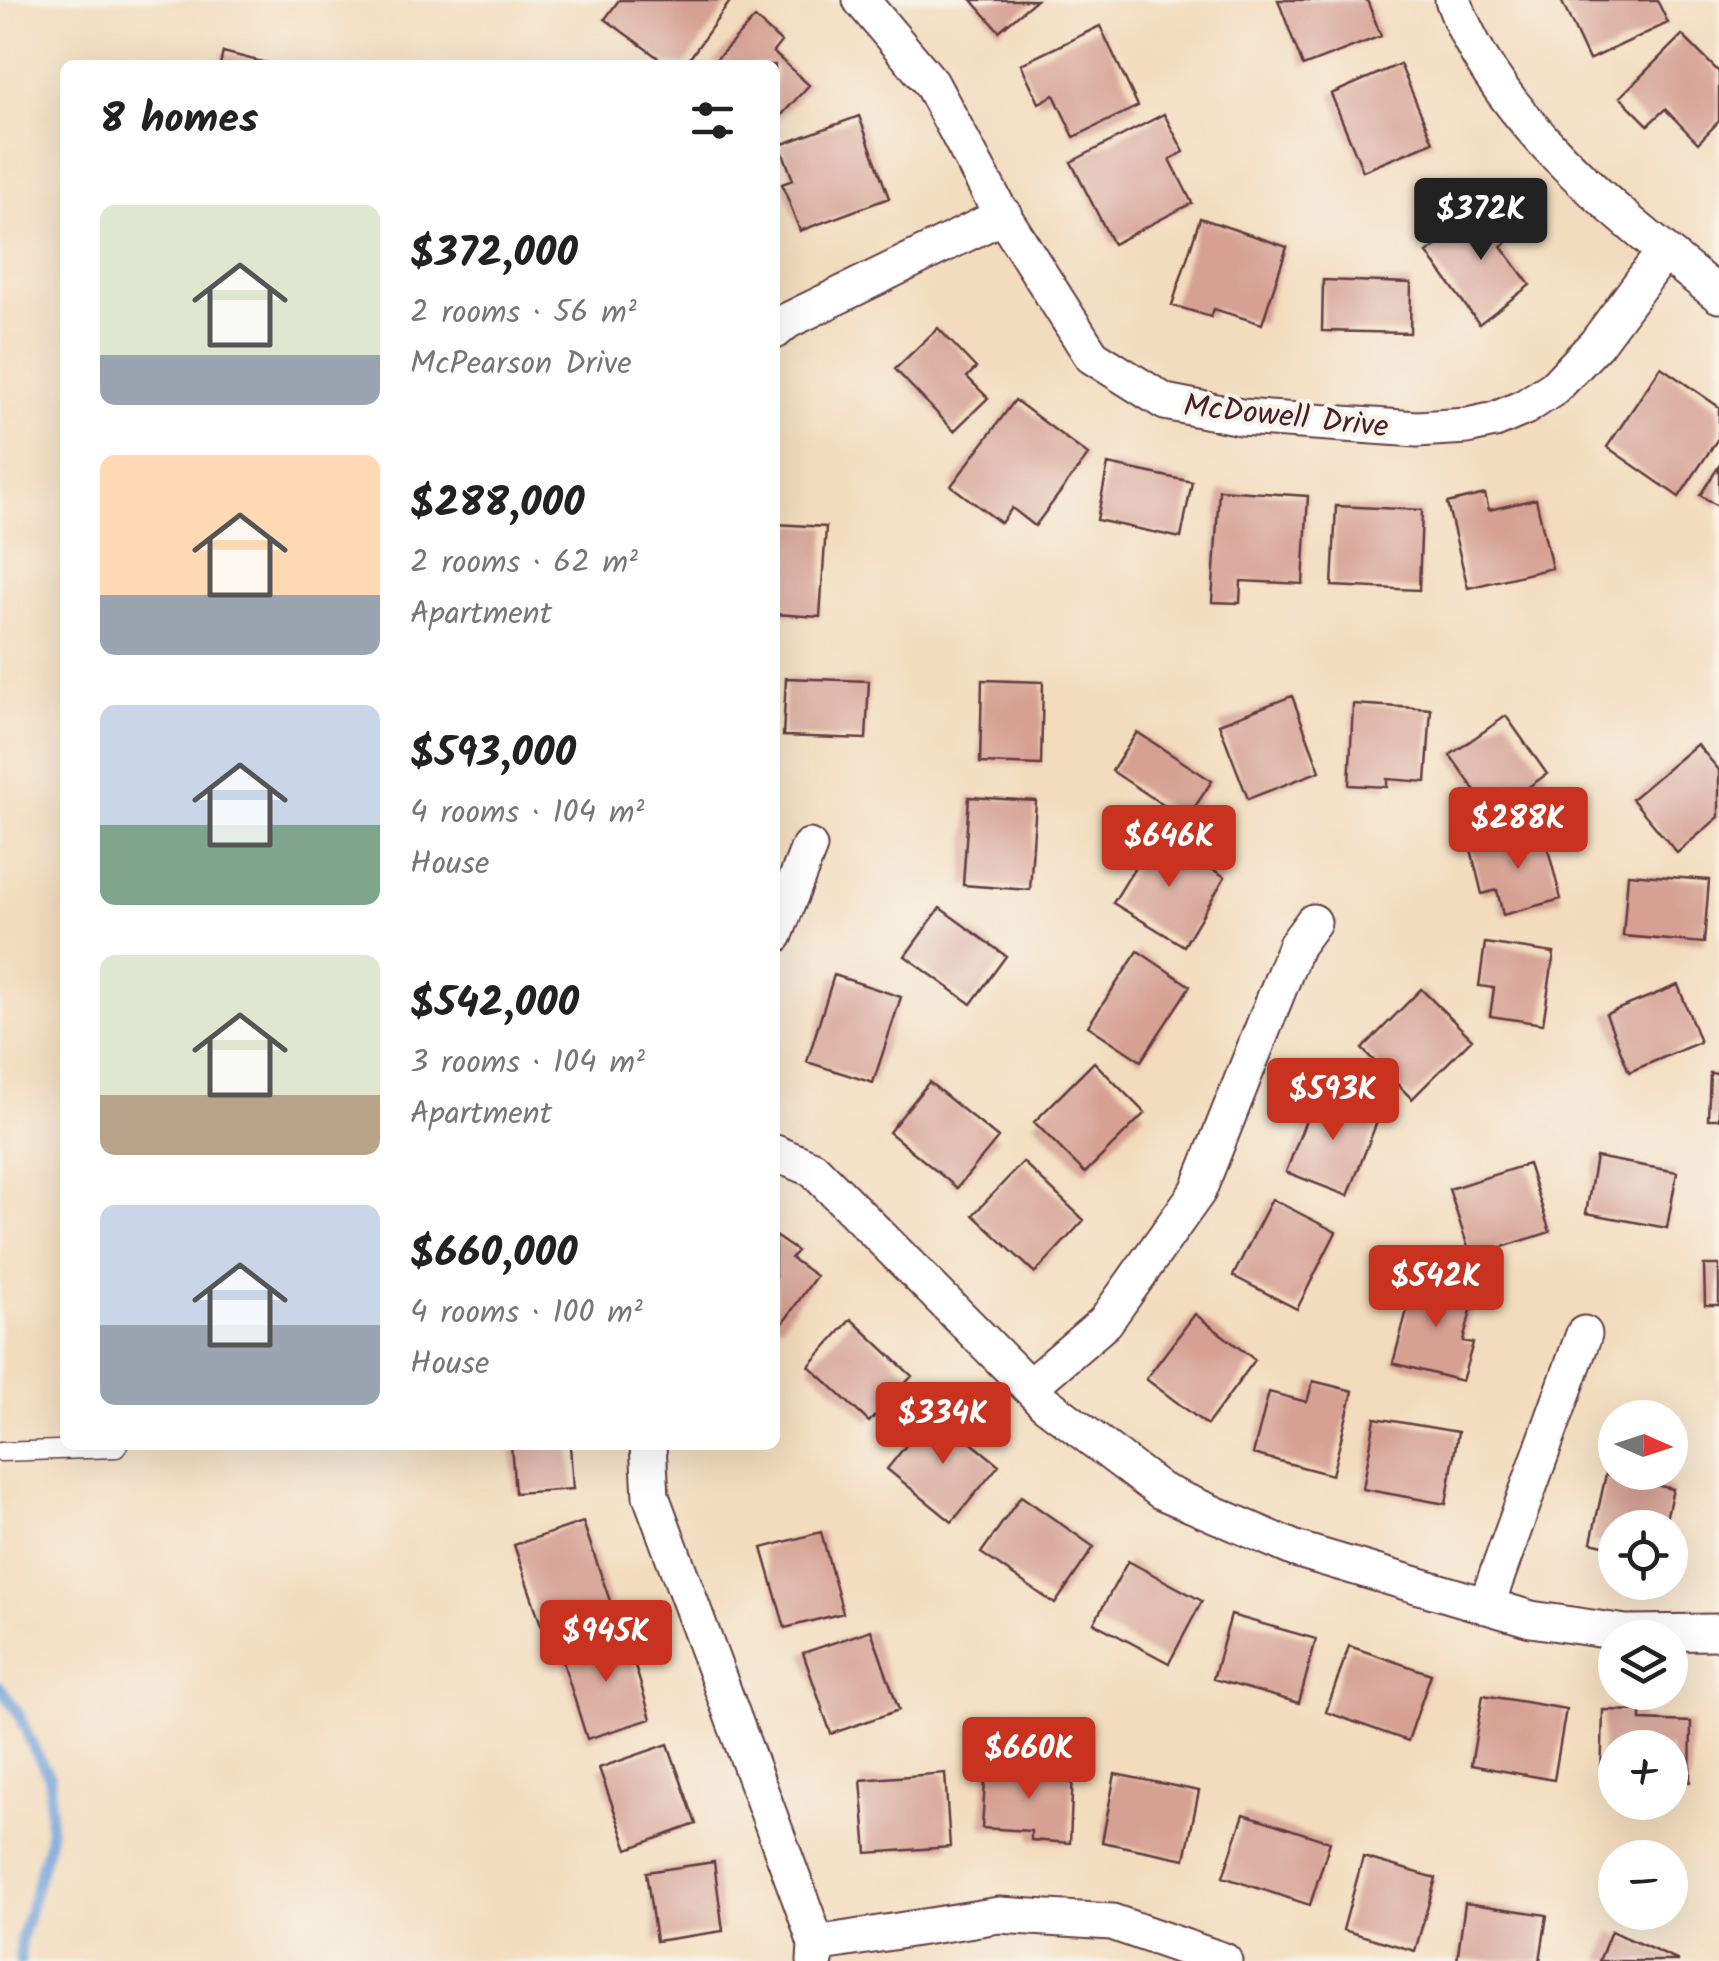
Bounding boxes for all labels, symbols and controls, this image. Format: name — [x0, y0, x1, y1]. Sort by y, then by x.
text: 8 homes — [100, 87, 258, 154]
icon: filters — [685, 93, 740, 148]
pin: $372K — [1411, 178, 1551, 263]
text: $372K — [1436, 185, 1526, 236]
text: $372,000 — [410, 221, 578, 288]
icon: home — [180, 245, 300, 365]
text: 2 rooms · 56 m² — [410, 288, 637, 339]
text: McPearson Drive — [410, 339, 632, 390]
street label: McDowell Drive — [1181, 381, 1391, 454]
text: $288,000 — [410, 471, 585, 538]
icon: home — [180, 495, 300, 615]
text: 2 rooms · 62 m² — [410, 538, 638, 589]
text: Apartment — [410, 589, 552, 640]
text: $593,000 — [410, 721, 576, 788]
icon: home — [180, 745, 300, 865]
pin: $288K — [1448, 787, 1588, 872]
text: 4 rooms · 104 m² — [410, 788, 644, 839]
text: $288K — [1471, 794, 1565, 845]
pin: $646K — [1099, 805, 1239, 890]
text: $646K — [1124, 812, 1214, 863]
text: House — [410, 839, 489, 890]
text: $542,000 — [410, 971, 579, 1038]
icon: home — [180, 995, 300, 1115]
text: 3 rooms · 104 m² — [410, 1038, 645, 1089]
pin: $593K — [1263, 1058, 1403, 1143]
text: $593K — [1289, 1065, 1377, 1116]
text: Apartment — [410, 1089, 552, 1140]
text: $660,000 — [410, 1221, 578, 1288]
icon: home — [180, 1245, 300, 1365]
pin: $542K — [1366, 1245, 1506, 1330]
text: $542K — [1391, 1252, 1481, 1303]
text: 4 rooms · 100 m² — [410, 1288, 643, 1339]
text: House — [410, 1339, 489, 1390]
pin: $334K — [873, 1382, 1013, 1467]
text: $334K — [898, 1389, 988, 1440]
north arrow — [1598, 1400, 1688, 1490]
map controls — [1598, 1400, 1688, 1930]
button: locate — [1598, 1510, 1688, 1600]
pin: $945K — [536, 1600, 676, 1685]
text: $945K — [562, 1607, 650, 1658]
button: layers — [1598, 1620, 1688, 1710]
pin: $660K — [959, 1717, 1099, 1802]
text: $660K — [984, 1724, 1074, 1775]
button: + — [1598, 1730, 1688, 1820]
button: − — [1598, 1840, 1688, 1930]

